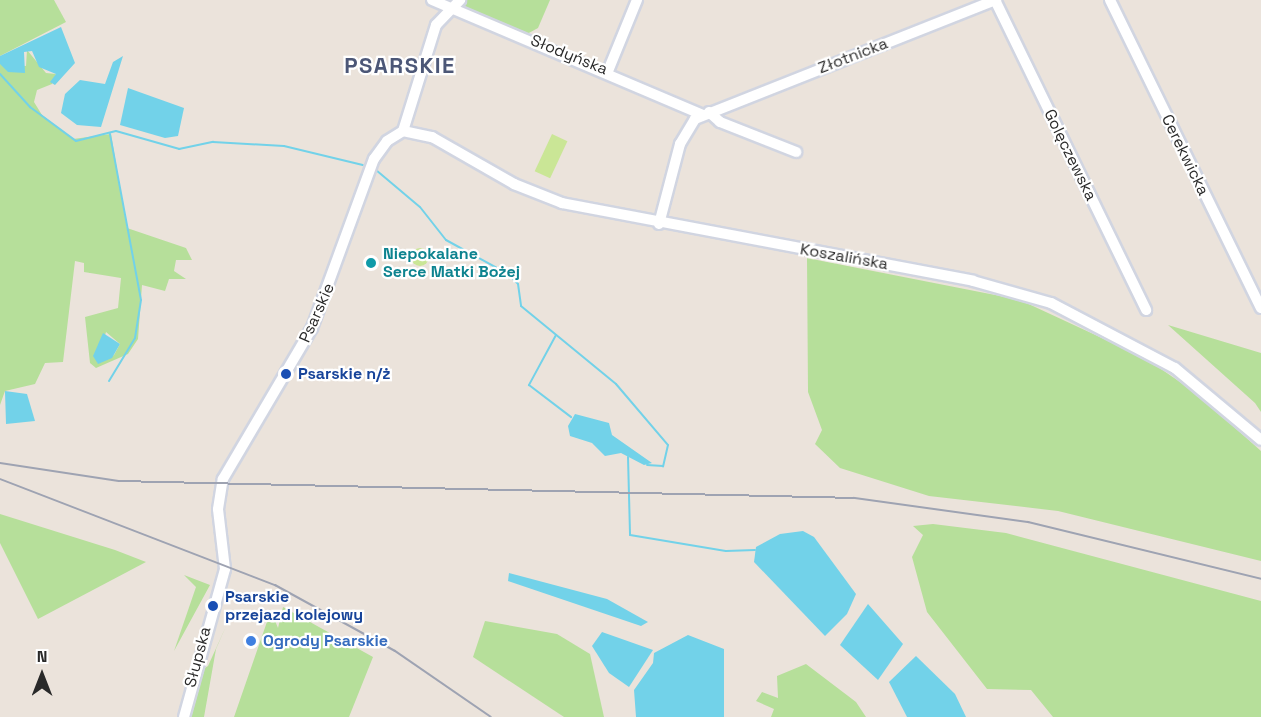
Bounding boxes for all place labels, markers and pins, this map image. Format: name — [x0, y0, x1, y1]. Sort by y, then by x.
place label: Niepokalane Serce Matki Bożej — [383, 244, 520, 282]
marker: Niepokalane Serce Matki Bożej — [364, 256, 378, 270]
place label: Psarskie n/ż — [298, 364, 391, 384]
marker: Psarskie n/ż — [279, 367, 293, 381]
place label: Psarskie przejazd kolejowy — [225, 587, 363, 625]
marker: Psarskie przejazd kolejowy — [206, 599, 220, 613]
place label: Ogrody Psarskie — [263, 631, 388, 651]
marker: Ogrody Psarskie — [244, 634, 258, 648]

